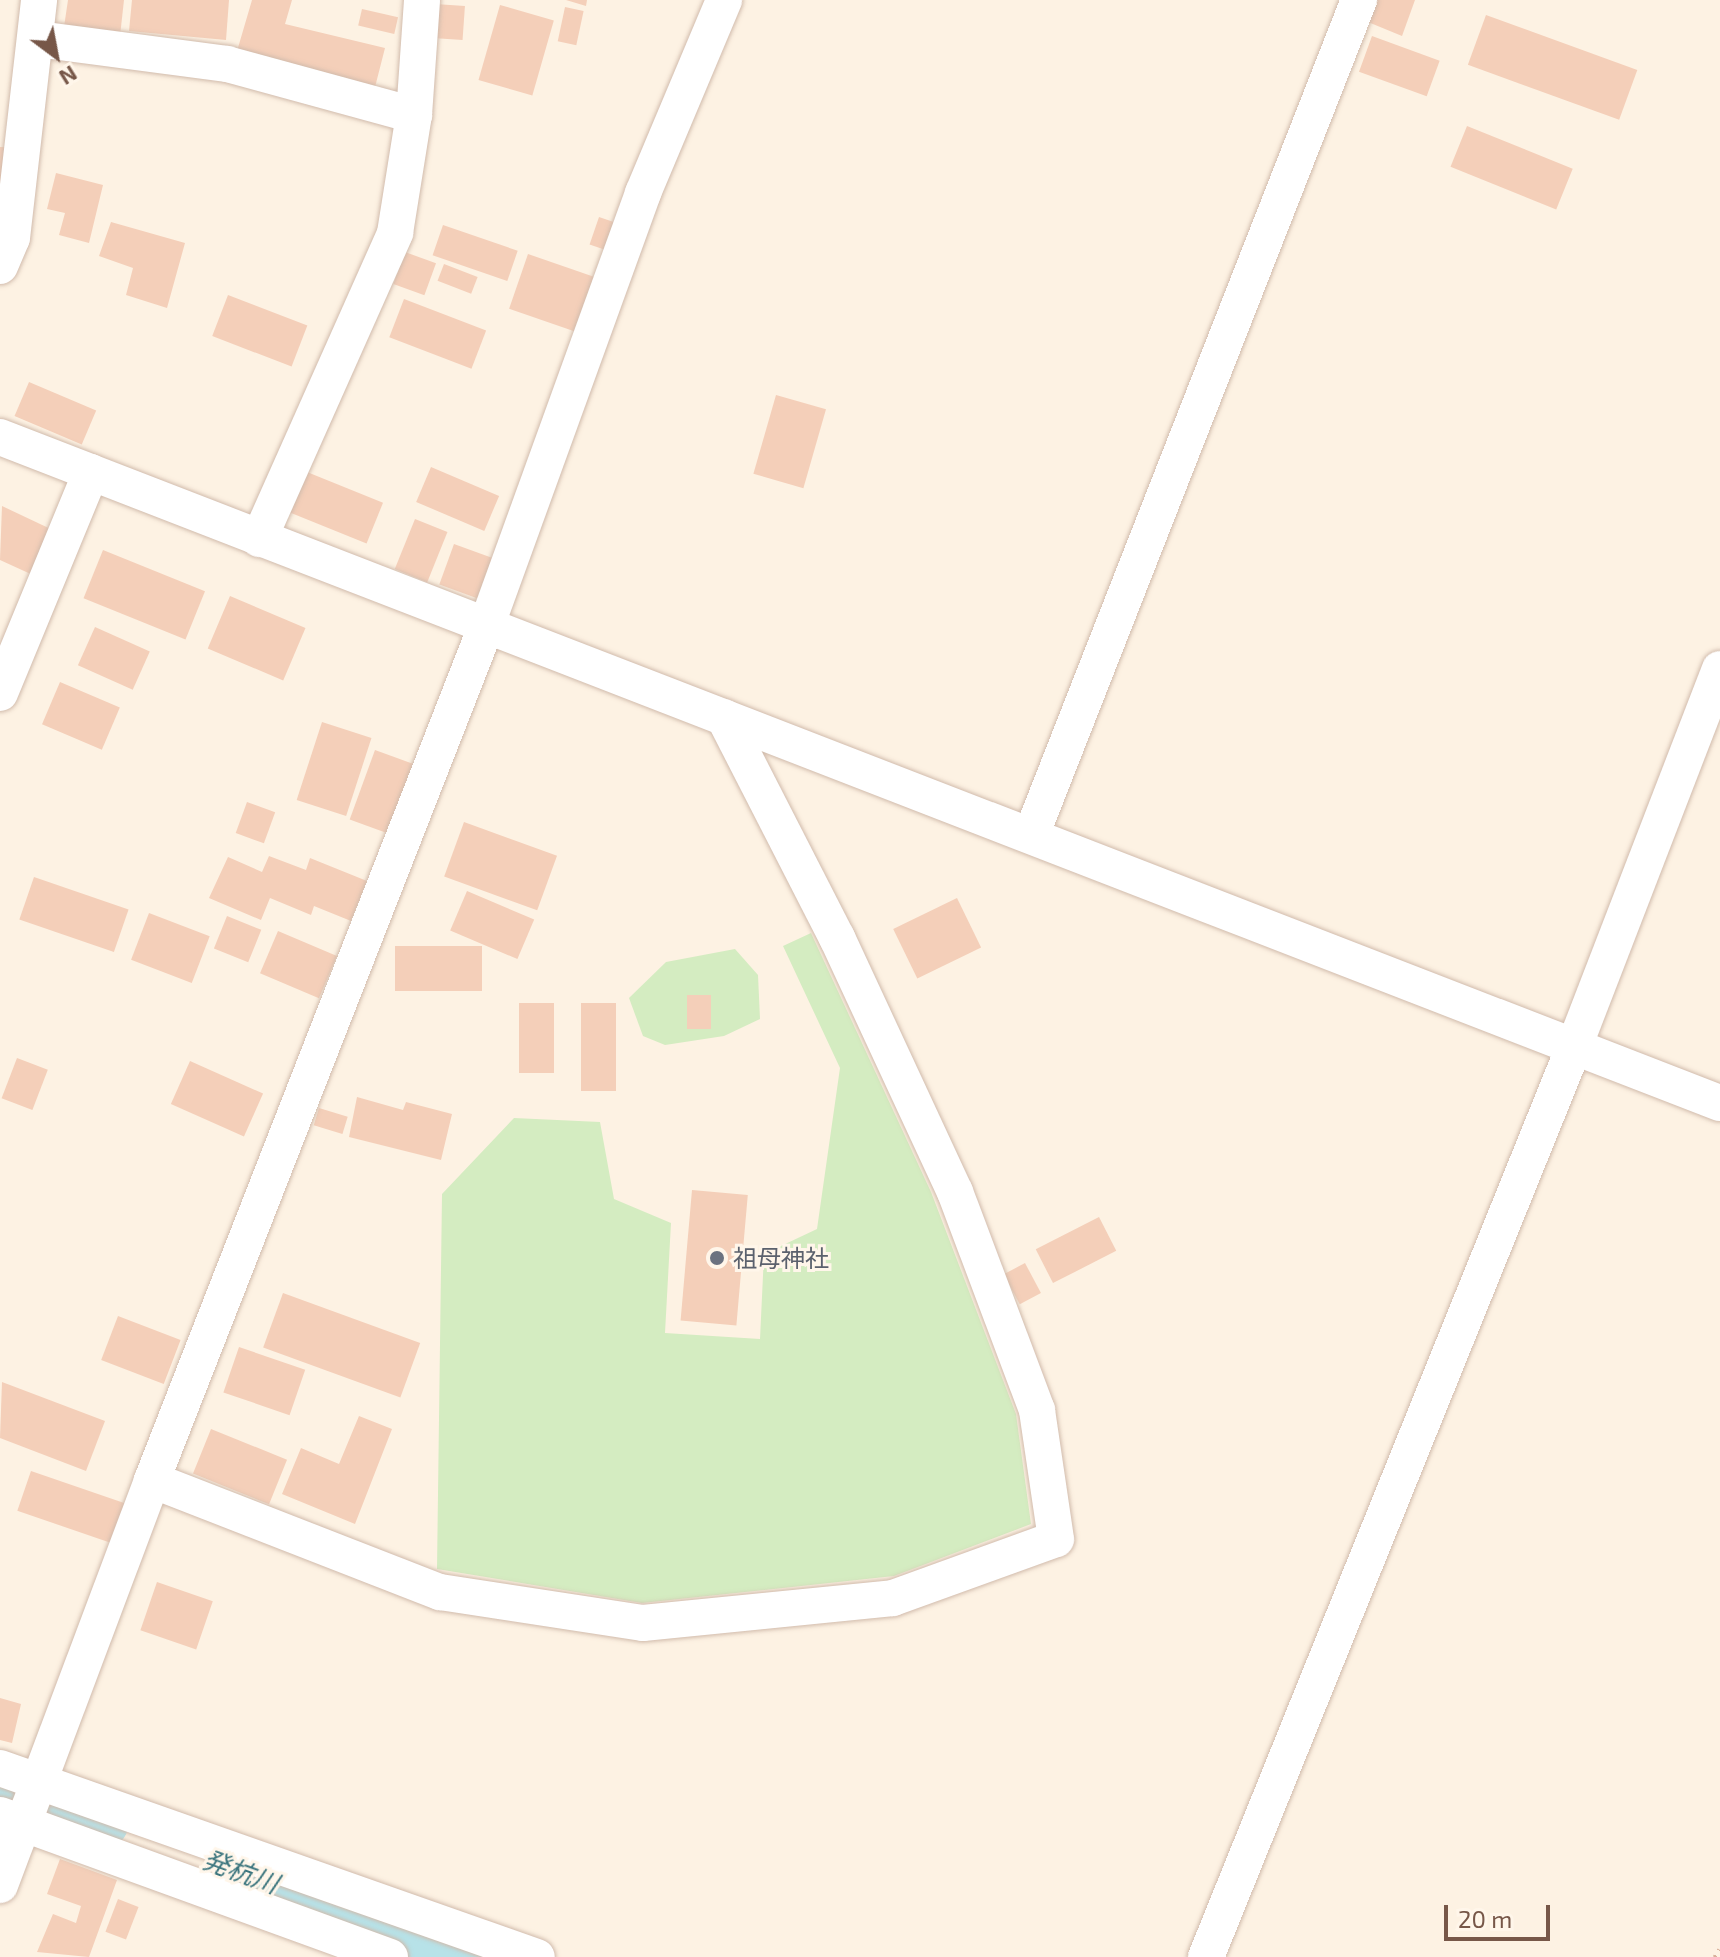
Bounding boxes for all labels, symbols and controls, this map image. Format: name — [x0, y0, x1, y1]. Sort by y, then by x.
north arrow — [16, 16, 96, 96]
text: N — [55, 61, 82, 92]
place label: 祖母神社 — [733, 1244, 829, 1272]
marker: 祖母神社 — [708, 1249, 726, 1267]
water label: 発杭川 — [199, 1843, 283, 1899]
scale bar — [1448, 1889, 1554, 1939]
text: 20 m — [1458, 1904, 1512, 1933]

